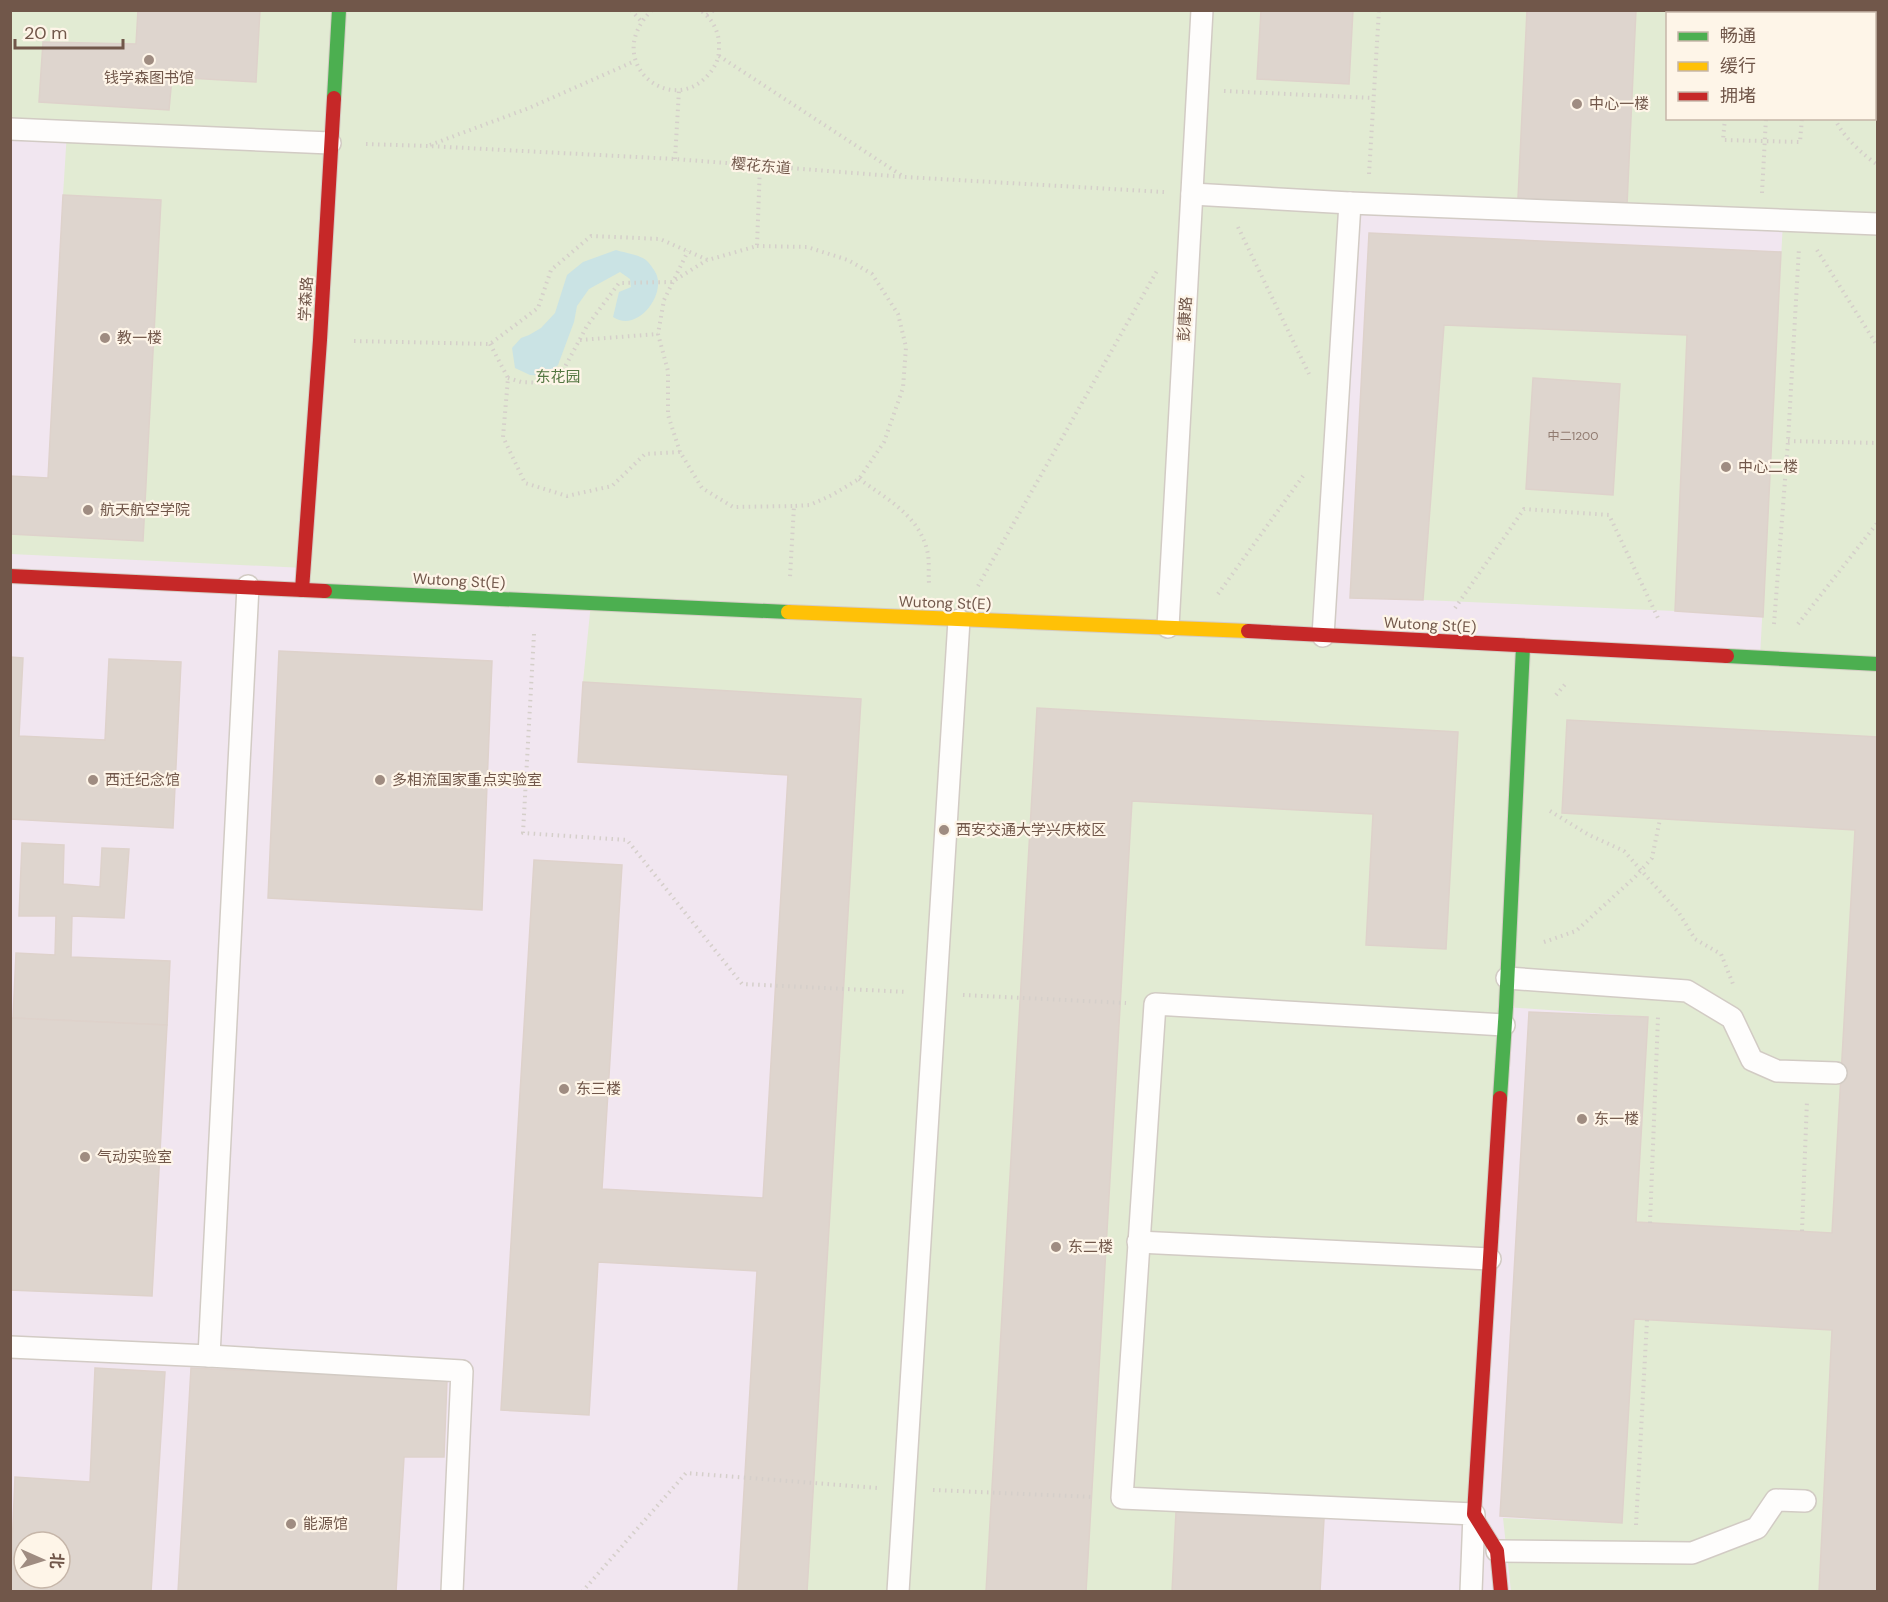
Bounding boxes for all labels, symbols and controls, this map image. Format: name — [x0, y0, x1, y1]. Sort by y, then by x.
scale bar — [15, 12, 123, 50]
legend — [1666, 12, 1876, 120]
text: 20 m — [24, 21, 67, 45]
text: 畅通 — [1720, 24, 1756, 48]
marker: 钱学森图书馆 — [142, 53, 156, 67]
text: 缓行 — [1720, 54, 1756, 78]
place label: 钱学森图书馆 — [104, 68, 194, 88]
text: 拥堵 — [1720, 84, 1756, 108]
place label: 中心一楼 — [1589, 94, 1649, 114]
marker: 中心一楼 — [1570, 97, 1584, 111]
street label: 樱花东道 — [730, 153, 792, 179]
street label: 学森路 — [295, 276, 317, 322]
street label: 彭康路 — [1174, 296, 1196, 342]
place label: 教一楼 — [117, 328, 162, 348]
marker: 教一楼 — [98, 331, 112, 345]
park label: 东花园 — [535, 367, 581, 387]
house number: 中二1200 — [1548, 428, 1598, 444]
place label: 中心二楼 — [1738, 457, 1798, 477]
marker: 中心二楼 — [1719, 460, 1733, 474]
place label: 航天航空学院 — [100, 500, 190, 520]
marker: 航天航空学院 — [81, 503, 95, 517]
street label: Wutong St(E) — [412, 569, 506, 593]
street label: Wutong St(E) — [898, 591, 992, 615]
street label: Wutong St(E) — [1383, 613, 1477, 637]
place label: 西迁纪念馆 — [105, 770, 180, 790]
place label: 多相流国家重点实验室 — [392, 770, 542, 790]
marker: 西迁纪念馆 — [86, 773, 100, 787]
marker: 多相流国家重点实验室 — [373, 773, 387, 787]
place label: 西安交通大学兴庆校区 — [956, 820, 1106, 840]
marker: 西安交通大学兴庆校区 — [937, 823, 951, 837]
place label: 东三楼 — [576, 1079, 621, 1099]
marker: 东三楼 — [557, 1082, 571, 1096]
place label: 东一楼 — [1594, 1109, 1639, 1129]
marker: 东一楼 — [1575, 1112, 1589, 1126]
place label: 气动实验室 — [97, 1147, 172, 1167]
marker: 气动实验室 — [78, 1150, 92, 1164]
place label: 东二楼 — [1068, 1237, 1113, 1257]
marker: 东二楼 — [1049, 1240, 1063, 1254]
place label: 能源馆 — [303, 1514, 348, 1534]
marker: 能源馆 — [284, 1517, 298, 1531]
north arrow — [12, 1530, 72, 1590]
text: 北 — [46, 1552, 67, 1569]

